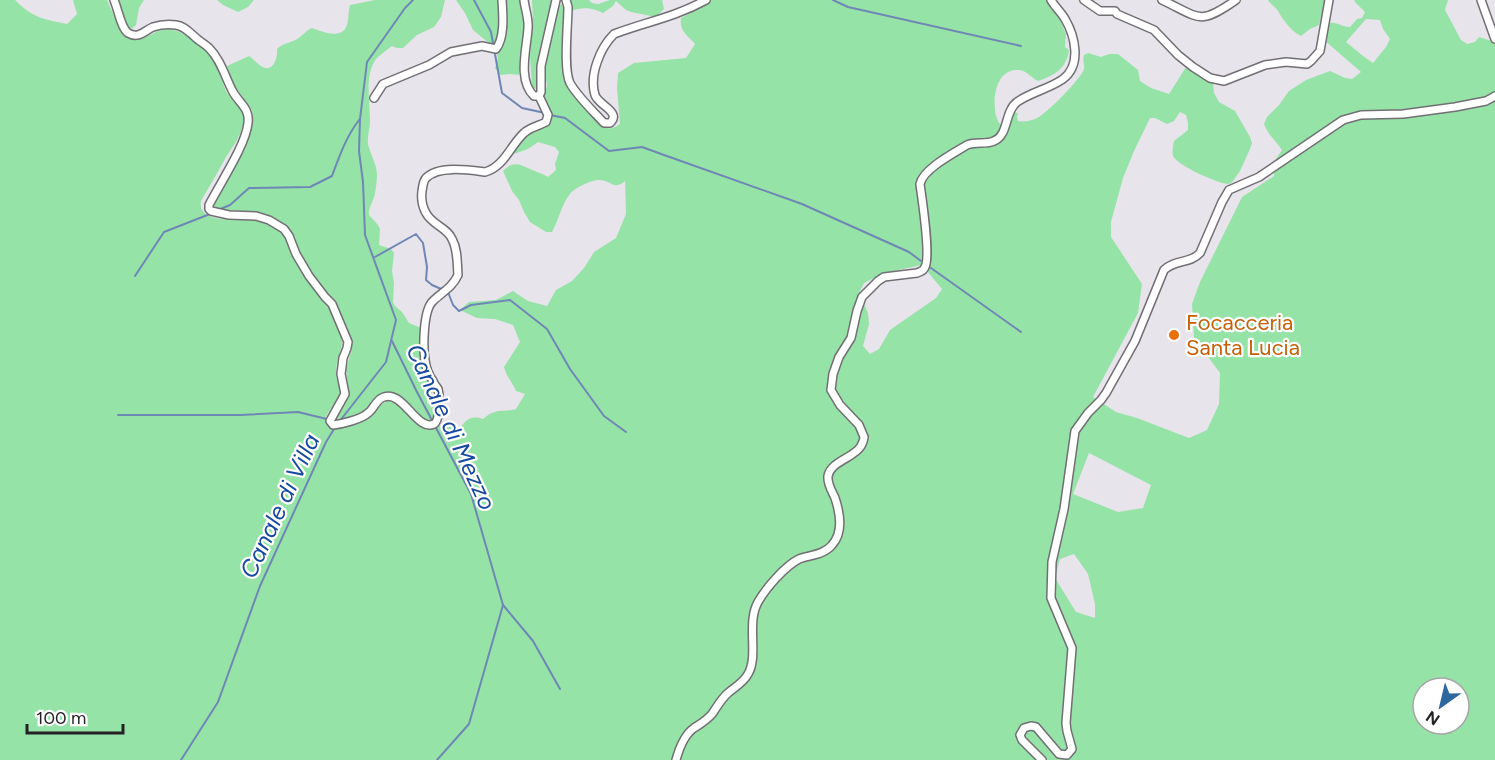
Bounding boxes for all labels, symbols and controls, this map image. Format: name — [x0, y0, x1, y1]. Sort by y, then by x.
place label: Focacceria Santa Lucia — [1186, 309, 1300, 361]
marker: Focacceria Santa Lucia — [1167, 328, 1181, 342]
water label: Canale di Mezzo — [400, 339, 503, 514]
water label: Canale di Villa — [233, 429, 326, 583]
north arrow — [1411, 676, 1471, 736]
scale bar — [27, 697, 123, 735]
text: 100 m — [36, 707, 86, 729]
text: N — [1422, 707, 1443, 729]

